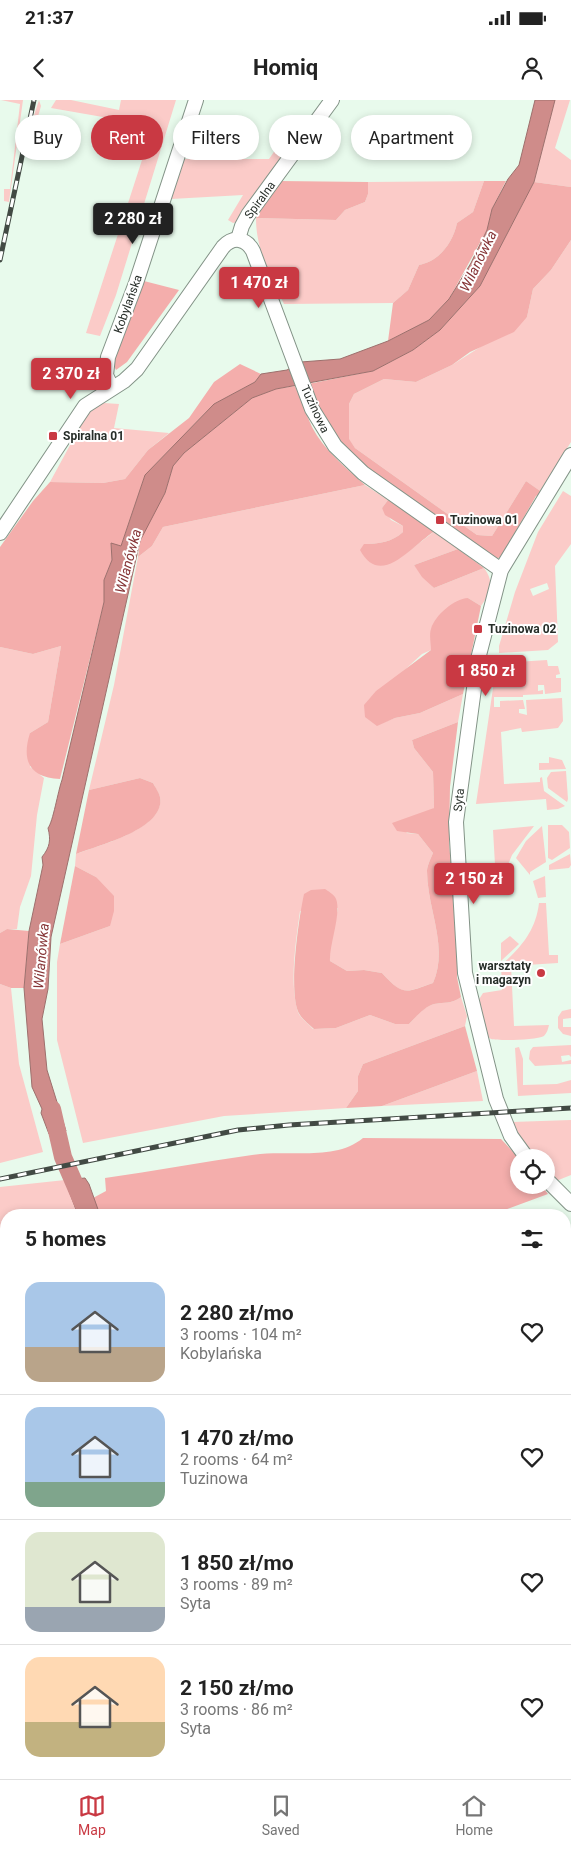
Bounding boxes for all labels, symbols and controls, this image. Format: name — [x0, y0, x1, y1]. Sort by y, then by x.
text: 21:37 — [25, 6, 74, 29]
icon: back — [25, 54, 53, 82]
icon: person — [518, 54, 546, 82]
text: Homiq — [253, 55, 318, 80]
chip: Buy — [15, 115, 81, 160]
chip: Rent — [91, 115, 163, 160]
chip: Filters — [173, 115, 259, 160]
chip: New — [269, 115, 341, 160]
chip: Apartment — [351, 115, 472, 160]
street label: Spiralna — [242, 178, 278, 222]
pin: 2 280 zł — [81, 202, 185, 245]
text: 2 280 zł — [104, 209, 162, 228]
water label: Wilanówka — [456, 228, 500, 294]
pin: 1 470 zł — [207, 266, 311, 309]
street label: Kobylańska — [111, 273, 145, 335]
text: 1 470 zł — [230, 273, 288, 292]
pin: 2 370 zł — [19, 358, 123, 400]
text: 2 370 zł — [42, 364, 100, 383]
street label: Tuzinowa — [298, 383, 332, 435]
place label: Spiralna 01 — [63, 429, 124, 443]
marker: Spiralna 01 — [47, 430, 59, 442]
place label: Tuzinowa 01 — [450, 513, 519, 527]
marker: Tuzinowa 01 — [434, 514, 446, 526]
water label: Wilanówka — [112, 527, 144, 595]
place label: Tuzinowa 02 — [488, 622, 557, 636]
marker: Tuzinowa 02 — [472, 623, 484, 635]
pin: 1 850 zł — [434, 654, 538, 697]
text: 1 850 zł — [457, 661, 515, 680]
street label: Syta — [451, 788, 467, 812]
pin: 2 150 zł — [422, 862, 526, 905]
text: 2 150 zł — [445, 869, 503, 888]
water label: Wilanówka — [30, 923, 52, 989]
place label: warsztaty i magazyn — [476, 959, 532, 987]
marker: warsztaty i magazyn — [535, 967, 547, 979]
map controls — [510, 1149, 555, 1194]
button: locate — [510, 1149, 555, 1194]
icon: filters — [518, 1225, 546, 1253]
text: 5 homes — [25, 1227, 106, 1251]
text: 2 280 zł/mo — [180, 1301, 294, 1325]
icon: home — [65, 1302, 125, 1362]
icon: heart — [518, 1318, 546, 1346]
text: 3 rooms · 104 m² — [180, 1325, 302, 1344]
text: Kobylańska — [180, 1344, 262, 1363]
text: 1 470 zł/mo — [180, 1426, 294, 1450]
icon: home — [65, 1427, 125, 1487]
icon: heart — [518, 1443, 546, 1471]
text: 2 rooms · 64 m² — [180, 1450, 293, 1469]
text: Tuzinowa — [180, 1469, 248, 1488]
text: 1 850 zł/mo — [180, 1551, 294, 1575]
icon: home — [65, 1552, 125, 1612]
icon: heart — [518, 1568, 546, 1596]
text: 3 rooms · 89 m² — [180, 1575, 293, 1594]
text: Syta — [180, 1594, 211, 1613]
text: 2 150 zł/mo — [180, 1676, 294, 1700]
icon: home — [65, 1677, 125, 1737]
icon: heart — [518, 1693, 546, 1721]
text: 3 rooms · 86 m² — [180, 1700, 293, 1719]
text: Syta — [180, 1719, 211, 1738]
tab: Map — [78, 1792, 106, 1838]
tab: Saved — [262, 1792, 300, 1838]
tab: Home — [455, 1792, 493, 1838]

